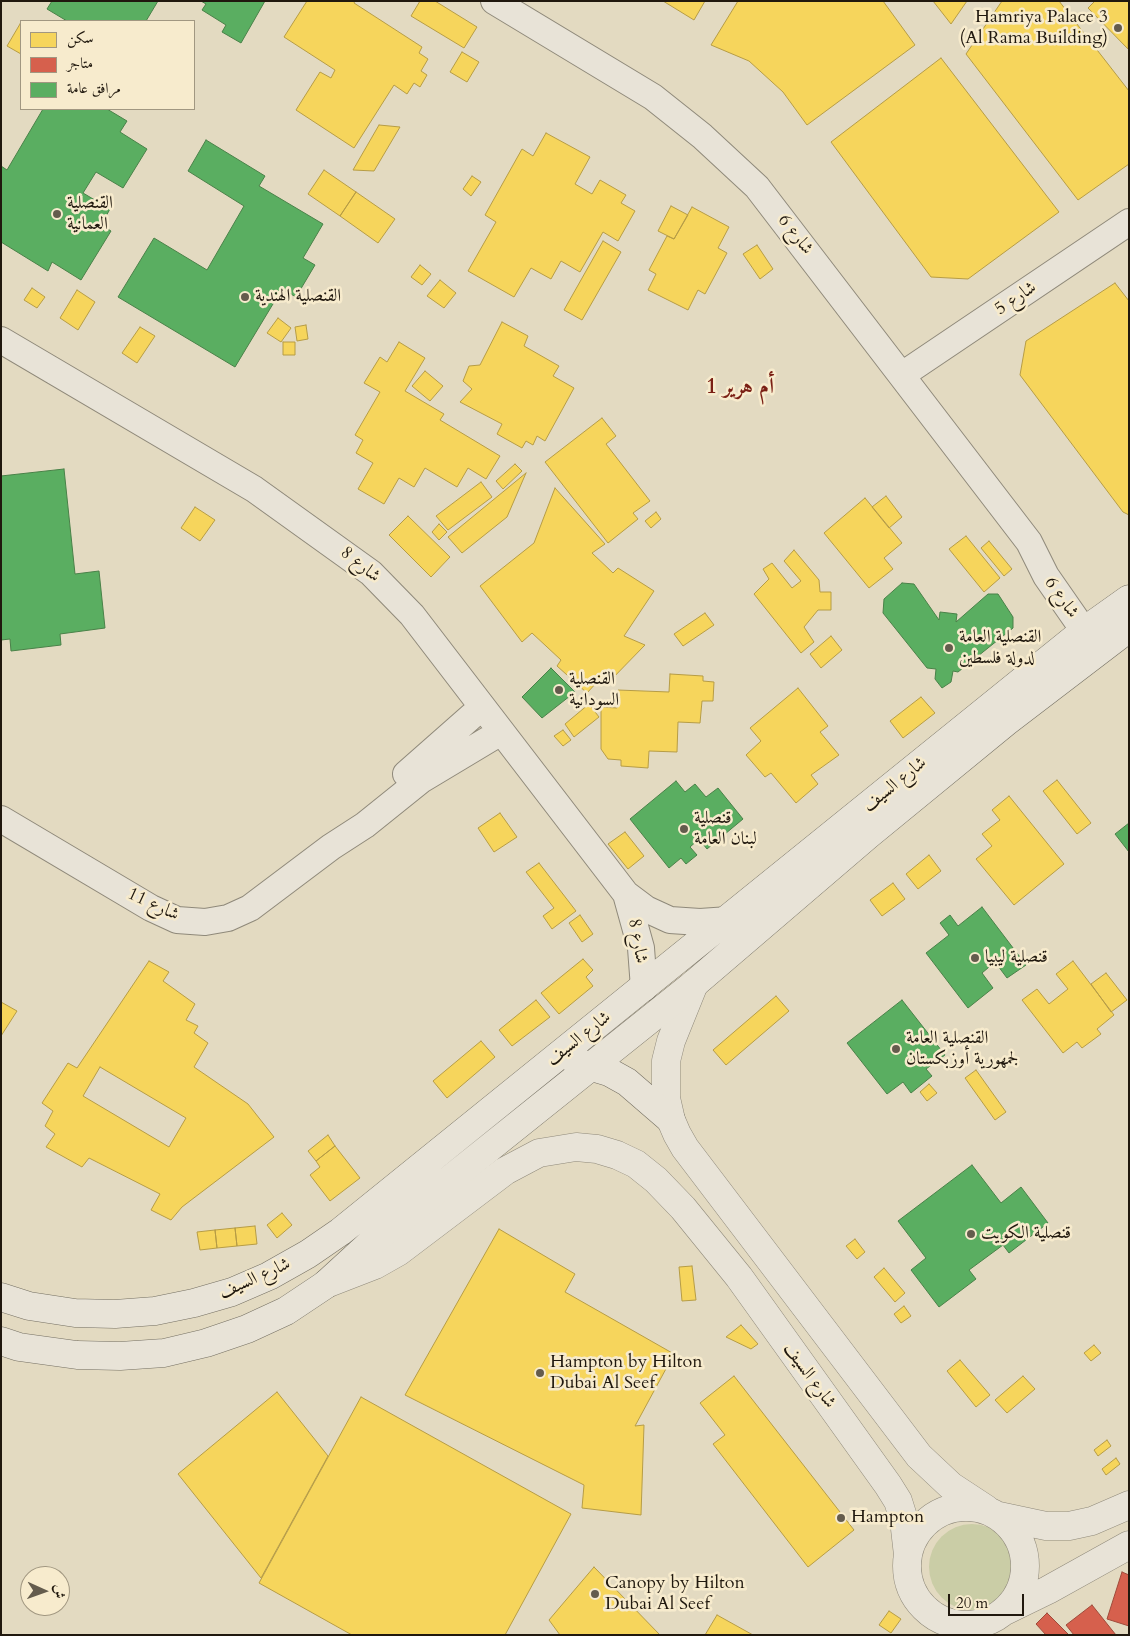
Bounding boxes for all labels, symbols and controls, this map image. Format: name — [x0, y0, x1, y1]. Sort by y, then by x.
place label: Hamriya Palace 3 (Al Rama Building) — [960, 7, 1108, 50]
legend — [20, 20, 195, 110]
marker: Hamriya Palace 3 (Al Rama Building) — [1112, 22, 1124, 34]
text: سكن — [67, 28, 94, 48]
text: متاجر — [67, 53, 93, 73]
text: مرافق عامة — [67, 78, 121, 98]
place label: القنصلية العمانية — [67, 193, 113, 235]
marker: القنصلية العمانية — [51, 208, 63, 220]
street label: شارع 6 — [773, 211, 817, 259]
street label: شارع 5 — [991, 277, 1041, 321]
place label: القنصلية الهندية — [255, 286, 341, 308]
marker: القنصلية الهندية — [239, 291, 251, 303]
district label: أم هرير 1 — [706, 375, 774, 401]
street label: شارع 8 — [336, 542, 384, 588]
street label: شارع 6 — [1039, 573, 1083, 623]
place label: القنصلية العامة لدولة فلسطين — [959, 627, 1041, 670]
marker: القنصلية العامة لدولة فلسطين — [943, 642, 955, 654]
place label: القنصلية السودانية — [569, 669, 619, 712]
marker: القنصلية السودانية — [553, 684, 565, 696]
street label: شارع السيف — [859, 753, 931, 817]
place label: قنصلية لبنان العامة — [694, 808, 757, 851]
marker: قنصلية لبنان العامة — [678, 823, 690, 835]
street label: شارع 11 — [124, 884, 182, 926]
street label: شارع 8 — [622, 917, 652, 965]
place label: قنصلية ليبيا — [985, 947, 1048, 969]
marker: قنصلية ليبيا — [969, 952, 981, 964]
street label: شارع السيف — [542, 1007, 616, 1071]
place label: القنصلية العامة لجمهورية أوزبكستان — [906, 1028, 1018, 1070]
marker: القنصلية العامة لجمهورية أوزبكستان — [890, 1043, 902, 1055]
place label: قنصلية الكويت — [981, 1223, 1071, 1245]
marker: قنصلية الكويت — [965, 1228, 977, 1240]
street label: شارع السيف — [216, 1254, 294, 1304]
street label: شارع السيف — [778, 1339, 840, 1413]
place label: Hampton by Hilton Dubai Al Seef — [550, 1352, 702, 1395]
marker: Hampton by Hilton Dubai Al Seef — [534, 1367, 546, 1379]
place label: Hampton — [851, 1507, 924, 1529]
marker: Hampton — [835, 1512, 847, 1524]
north arrow — [20, 1566, 70, 1616]
place label: Canopy by Hilton Dubai Al Seef — [605, 1573, 745, 1616]
text: ش — [50, 1584, 69, 1599]
scale bar — [950, 1584, 1026, 1616]
marker: Canopy by Hilton Dubai Al Seef — [589, 1588, 601, 1600]
text: 20 m — [956, 1593, 988, 1613]

